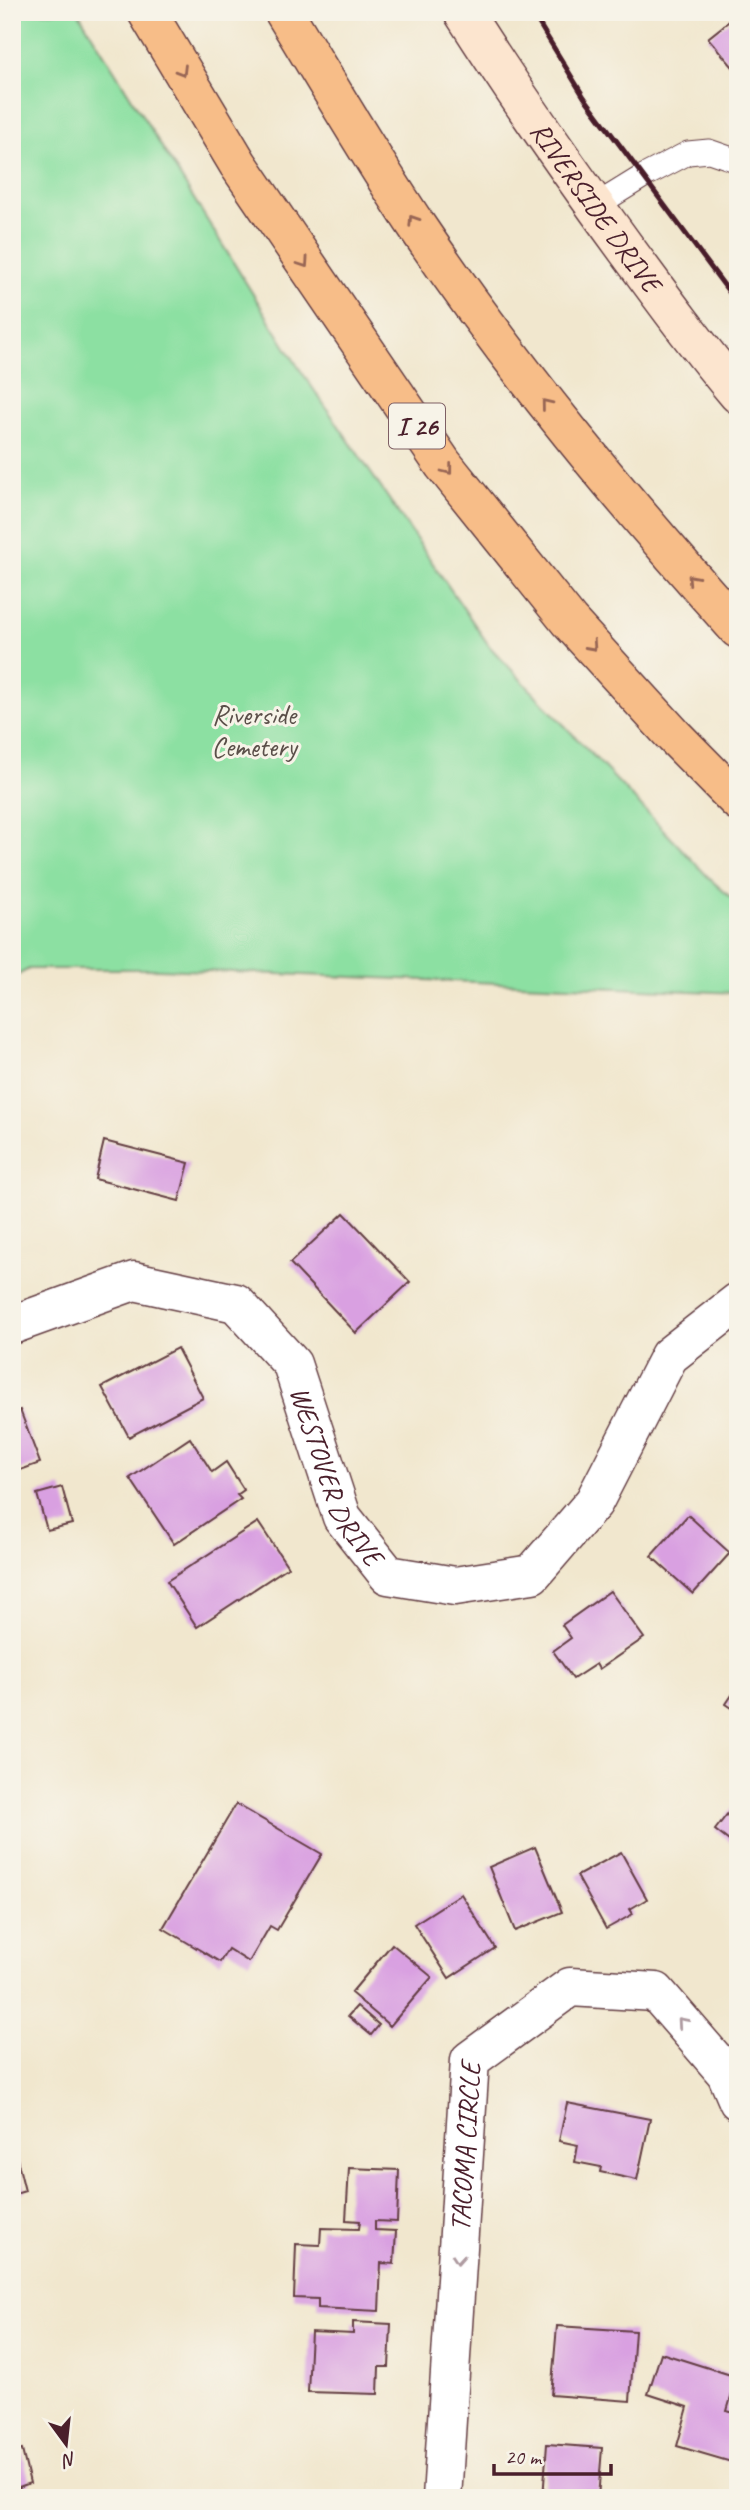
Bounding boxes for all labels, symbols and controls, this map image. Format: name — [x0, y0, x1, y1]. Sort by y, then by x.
one-way arrow — [174, 63, 187, 76]
street label: RIVERSIDE DRIVE — [523, 115, 671, 302]
one-way arrow — [409, 215, 421, 228]
one-way arrow — [296, 255, 309, 268]
one-way arrow — [542, 399, 555, 412]
road number: I 26 — [389, 404, 445, 448]
one-way arrow — [439, 462, 452, 474]
one-way arrow — [688, 574, 700, 587]
one-way arrow — [584, 637, 596, 650]
park label: Riverside Cemetery — [211, 697, 299, 764]
street label: WESTOVER DRIVE — [283, 1382, 393, 1576]
one-way arrow — [678, 2017, 690, 2030]
street label: TACOMA CIRCLE — [442, 2057, 488, 2233]
one-way arrow — [450, 2254, 465, 2265]
north arrow — [32, 2408, 102, 2478]
scale bar — [494, 2433, 612, 2477]
text: 20 m — [505, 2444, 543, 2470]
text: N — [58, 2446, 79, 2473]

